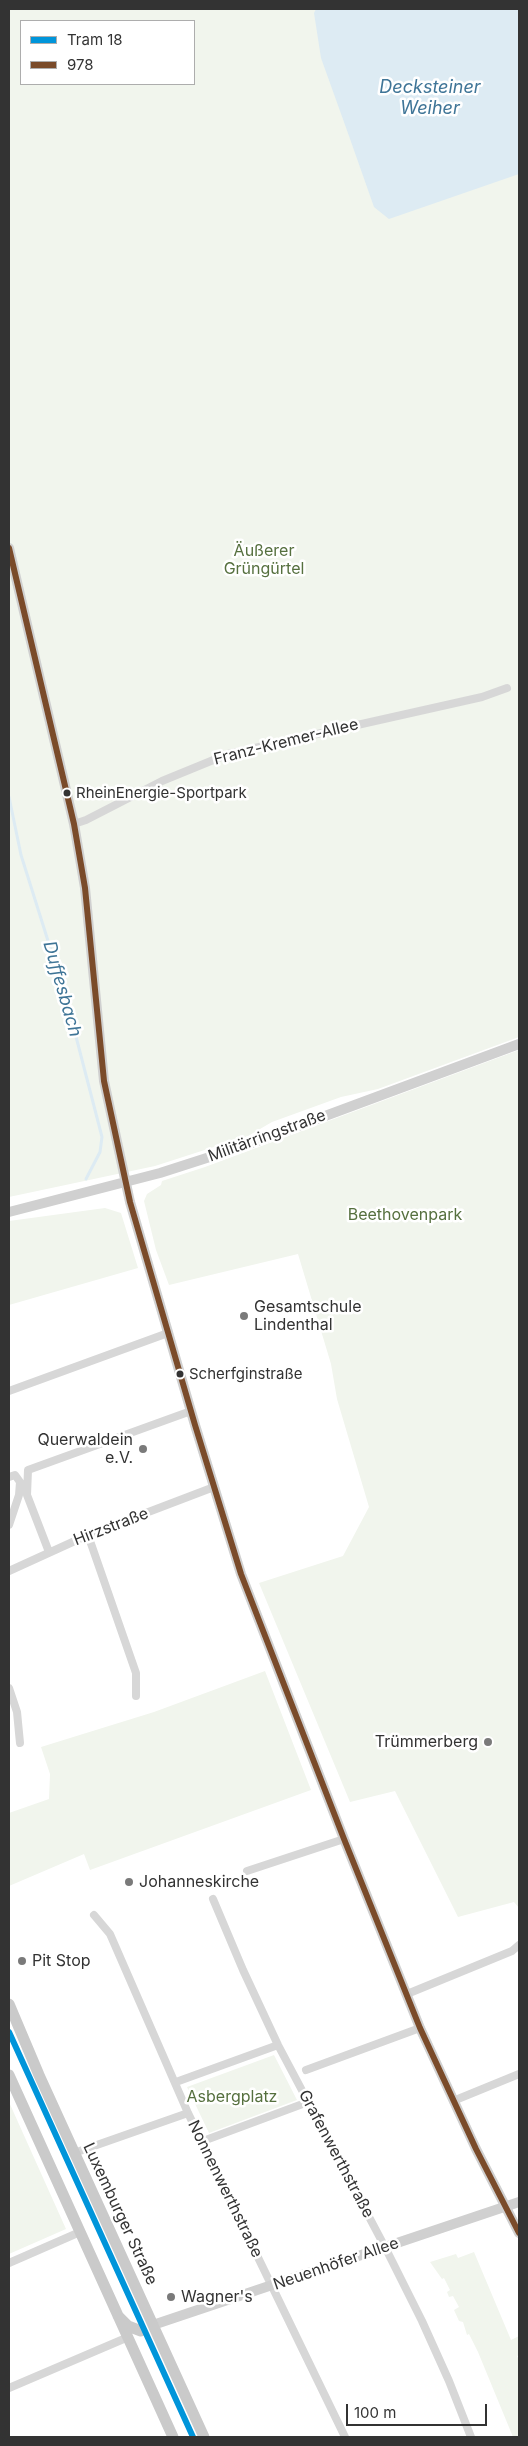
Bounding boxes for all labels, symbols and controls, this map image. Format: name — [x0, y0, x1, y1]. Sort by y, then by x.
legend — [20, 20, 195, 85]
text: Tram 18 — [67, 30, 123, 49]
text: 978 — [67, 55, 94, 74]
water label: Decksteiner Weiher — [379, 77, 481, 120]
park label: Äußerer Grüngürtel — [224, 541, 304, 579]
street label: Franz-Kremer-Allee — [212, 715, 360, 769]
place label: RheinEnergie-Sportpark — [76, 784, 247, 802]
marker: RheinEnergie-Sportpark — [62, 788, 72, 798]
water label: Duffesbach — [38, 939, 86, 1039]
street label: Militärringstraße — [205, 1106, 329, 1166]
park label: Beethovenpark — [348, 1205, 462, 1225]
place label: Gesamtschule Lindenthal — [254, 1297, 362, 1335]
marker: Gesamtschule Lindenthal — [238, 1310, 250, 1322]
place label: Scherfginstraße — [189, 1365, 302, 1383]
marker: Scherfginstraße — [175, 1369, 185, 1379]
place label: Querwaldein e.V. — [37, 1430, 133, 1468]
marker: Querwaldein e.V. — [137, 1443, 149, 1455]
street label: Hirzstraße — [71, 1504, 151, 1550]
place label: Trümmerberg — [375, 1732, 478, 1752]
marker: Trümmerberg — [482, 1736, 494, 1748]
place label: Johanneskirche — [139, 1872, 259, 1892]
marker: Johanneskirche — [123, 1876, 135, 1888]
place label: Pit Stop — [32, 1951, 91, 1971]
marker: Pit Stop — [16, 1955, 28, 1967]
park label: Asbergplatz — [187, 2087, 277, 2107]
street label: Grafenwerthstraße — [294, 2087, 378, 2221]
street label: Nonnenwerthstraße — [183, 2117, 267, 2261]
street label: Luxemburger Straße — [79, 2140, 161, 2288]
street label: Neuenhöfer Allee — [271, 2234, 401, 2294]
place label: Wagner's — [181, 2287, 253, 2307]
marker: Wagner's — [165, 2291, 177, 2303]
scale bar — [348, 2394, 489, 2426]
text: 100 m — [354, 2403, 396, 2422]

